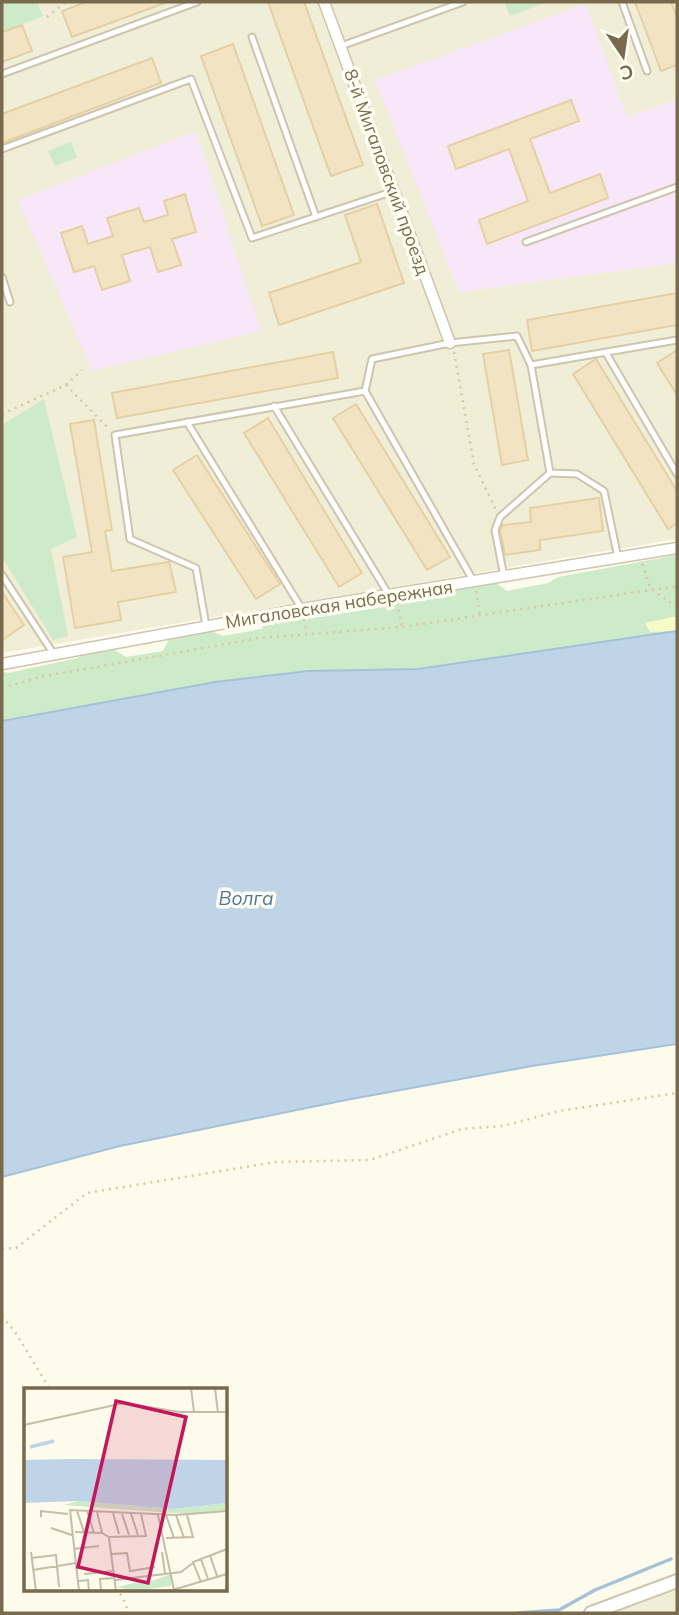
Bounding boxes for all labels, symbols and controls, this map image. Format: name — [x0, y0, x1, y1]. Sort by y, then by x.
north arrow — [588, 21, 658, 91]
text: С — [618, 59, 636, 86]
street label: 8-й Мигаловский проезд — [339, 66, 435, 278]
street label: Мигаловская набережная — [224, 575, 454, 633]
water label: Волга — [219, 886, 273, 910]
inset map — [24, 1388, 228, 1590]

